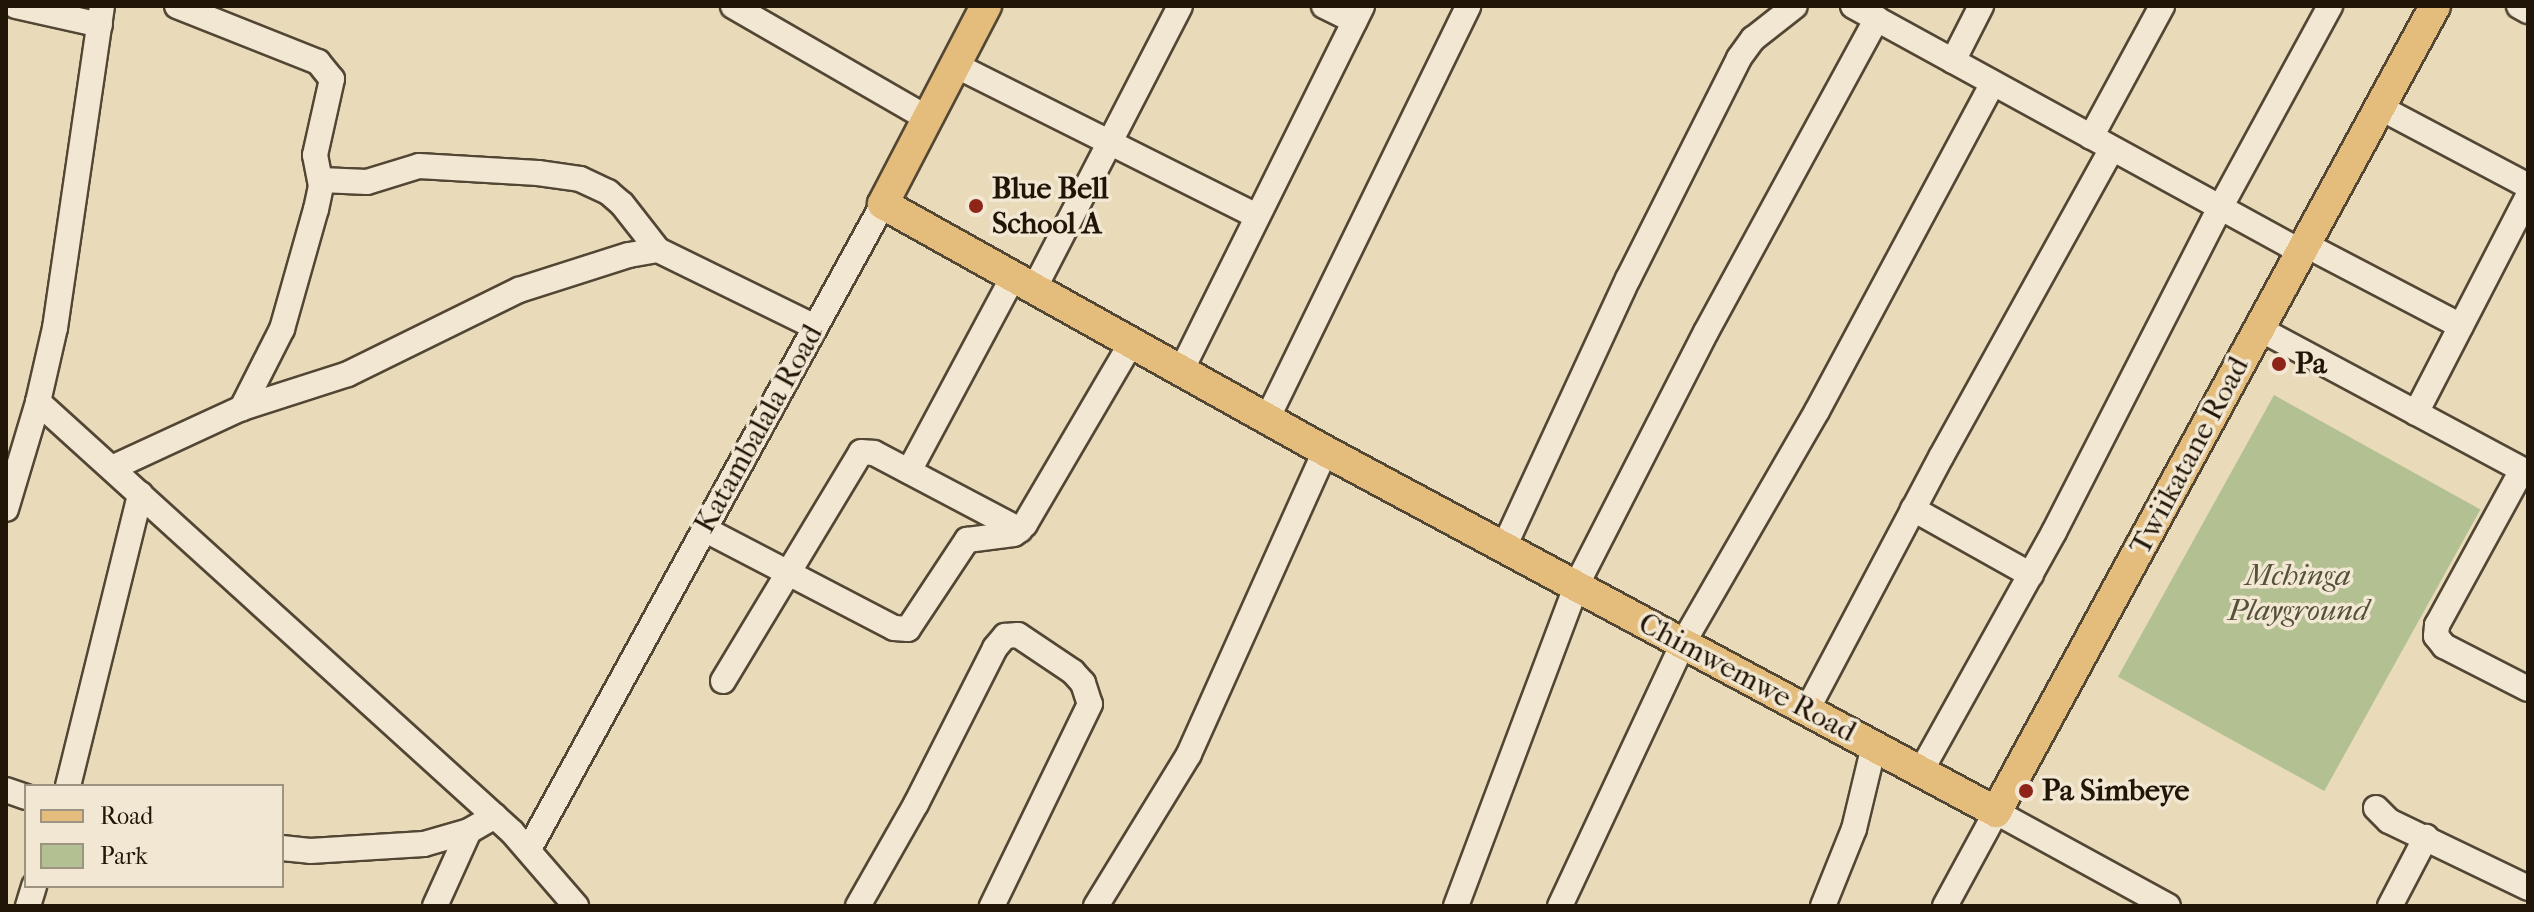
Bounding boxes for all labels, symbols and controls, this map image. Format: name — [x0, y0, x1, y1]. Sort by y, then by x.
place label: Blue Bell School A — [992, 171, 1109, 242]
marker: Blue Bell School A — [967, 197, 985, 215]
street label: Katambalala Road — [687, 319, 831, 539]
place label: Pa — [2295, 346, 2327, 382]
street label: Twiikatane Road — [2123, 351, 2257, 561]
marker: Pa — [2270, 355, 2288, 373]
park label: Mchinga Playground — [2228, 558, 2368, 628]
street label: Chimwemwe Road — [1632, 606, 1862, 750]
place label: Pa Simbeye — [2042, 773, 2189, 809]
marker: Pa Simbeye — [2017, 782, 2035, 800]
legend — [24, 784, 284, 888]
text: Road — [100, 802, 153, 830]
text: Park — [100, 842, 148, 870]

